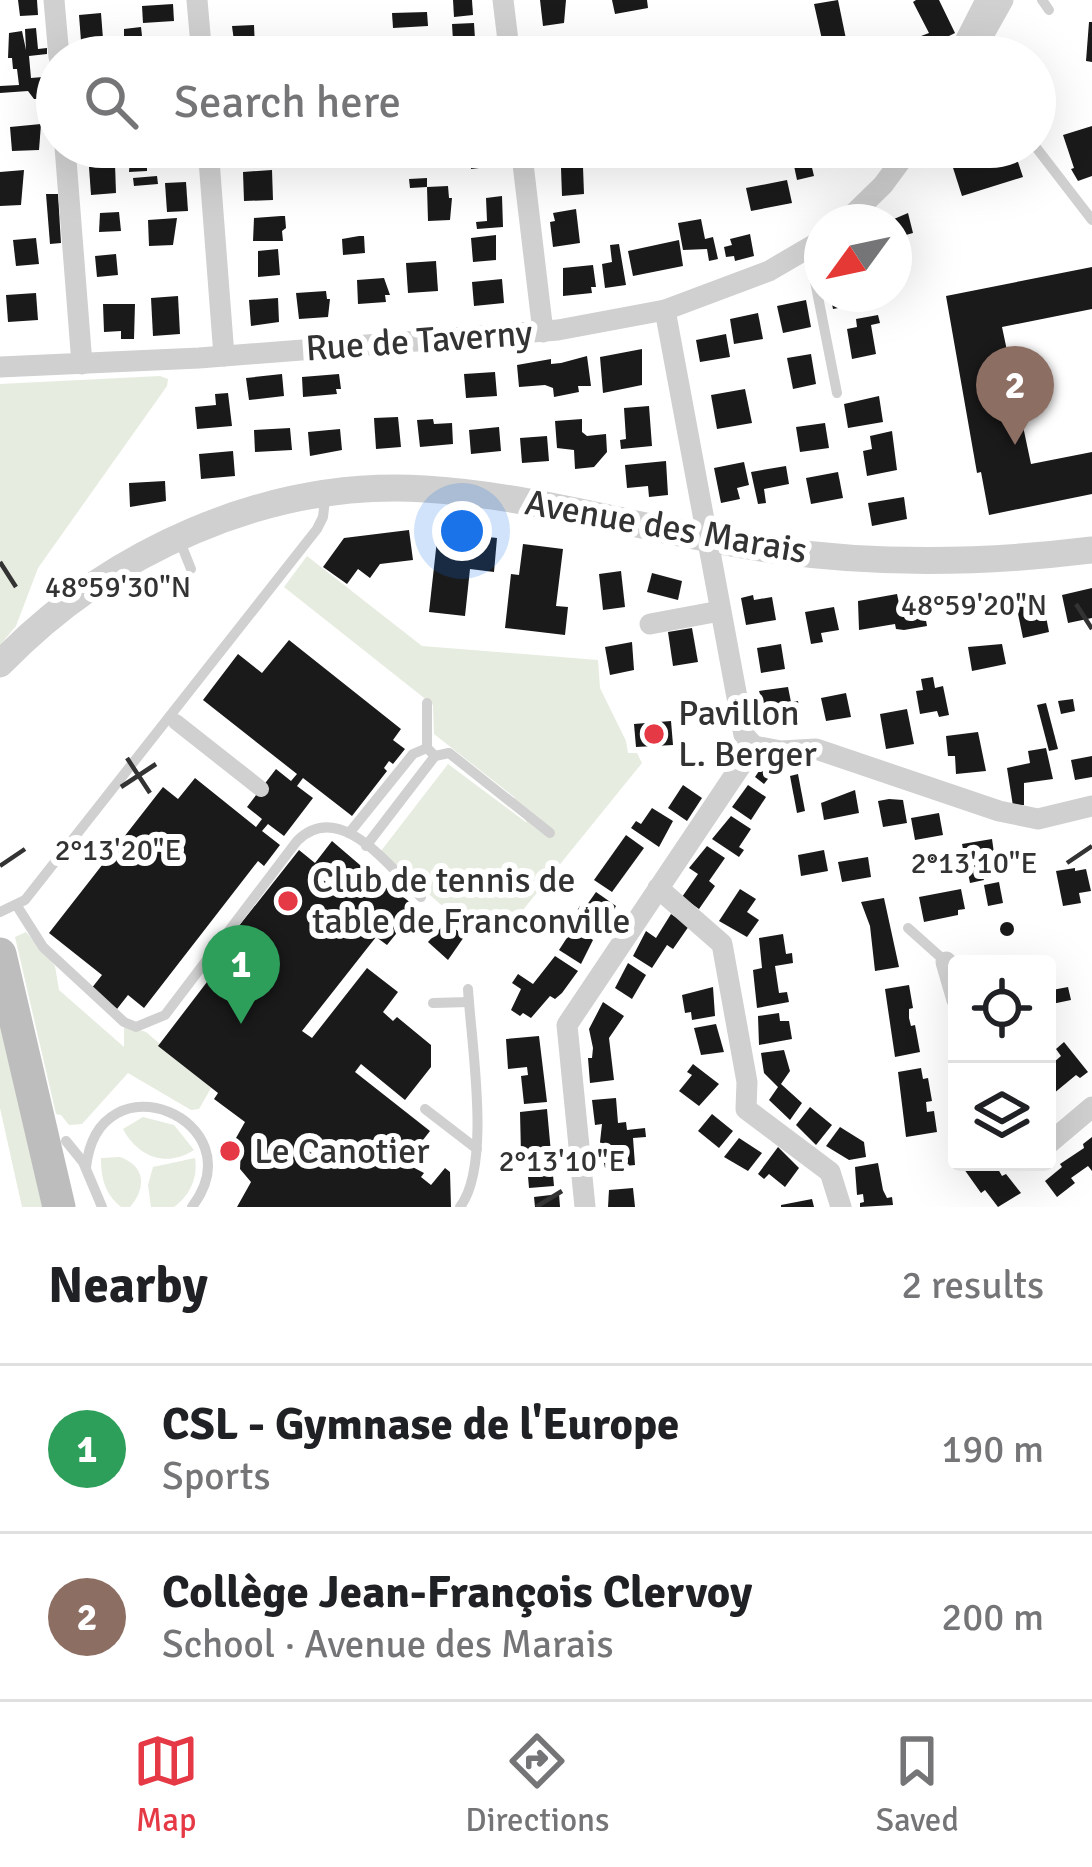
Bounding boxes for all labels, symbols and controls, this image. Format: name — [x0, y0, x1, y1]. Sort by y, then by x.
search box — [36, 36, 1056, 168]
icon: search — [78, 69, 144, 135]
text: Search here — [174, 75, 401, 130]
north arrow — [804, 204, 912, 312]
street label: Rue de Taverny — [304, 311, 534, 371]
pin: 2 — [976, 346, 1054, 445]
street label: Avenue des Marais — [522, 480, 810, 574]
your location — [432, 501, 492, 561]
text: 48°59'30"N — [45, 569, 191, 606]
text: 48°59'20"N — [901, 587, 1047, 624]
place label: Pavillon L. Berger — [678, 691, 818, 777]
marker: Pavillon L. Berger — [641, 721, 667, 747]
text: 2°13'20"E — [55, 832, 181, 869]
text: 2°13'10"E — [911, 845, 1037, 882]
place label: Club de tennis de table de Franconville — [312, 858, 631, 944]
marker: Club de tennis de table de Franconville — [275, 888, 301, 914]
pin: 1 — [202, 925, 280, 1024]
map controls — [948, 955, 1056, 1171]
button: locate — [948, 955, 1056, 1063]
button: layers — [948, 1063, 1056, 1171]
place label: Le Canotier — [254, 1129, 430, 1174]
marker: Le Canotier — [217, 1138, 243, 1164]
text: 2°13'10"E — [499, 1143, 625, 1180]
text: Nearby — [48, 1254, 208, 1317]
text: 2 results — [901, 1261, 1044, 1309]
text: CSL - Gymnase de l'Europe — [162, 1397, 679, 1452]
text: 1 — [76, 1425, 98, 1473]
text: 190 m — [941, 1425, 1044, 1473]
text: Sports — [162, 1452, 271, 1500]
text: Collège Jean-François Clervoy — [162, 1565, 752, 1620]
text: 2 — [76, 1593, 98, 1641]
text: 200 m — [941, 1593, 1044, 1641]
text: School · Avenue des Marais — [162, 1620, 614, 1668]
tab: Map — [133, 1728, 199, 1841]
tab: Directions — [465, 1728, 610, 1841]
tab: Saved — [876, 1728, 959, 1841]

